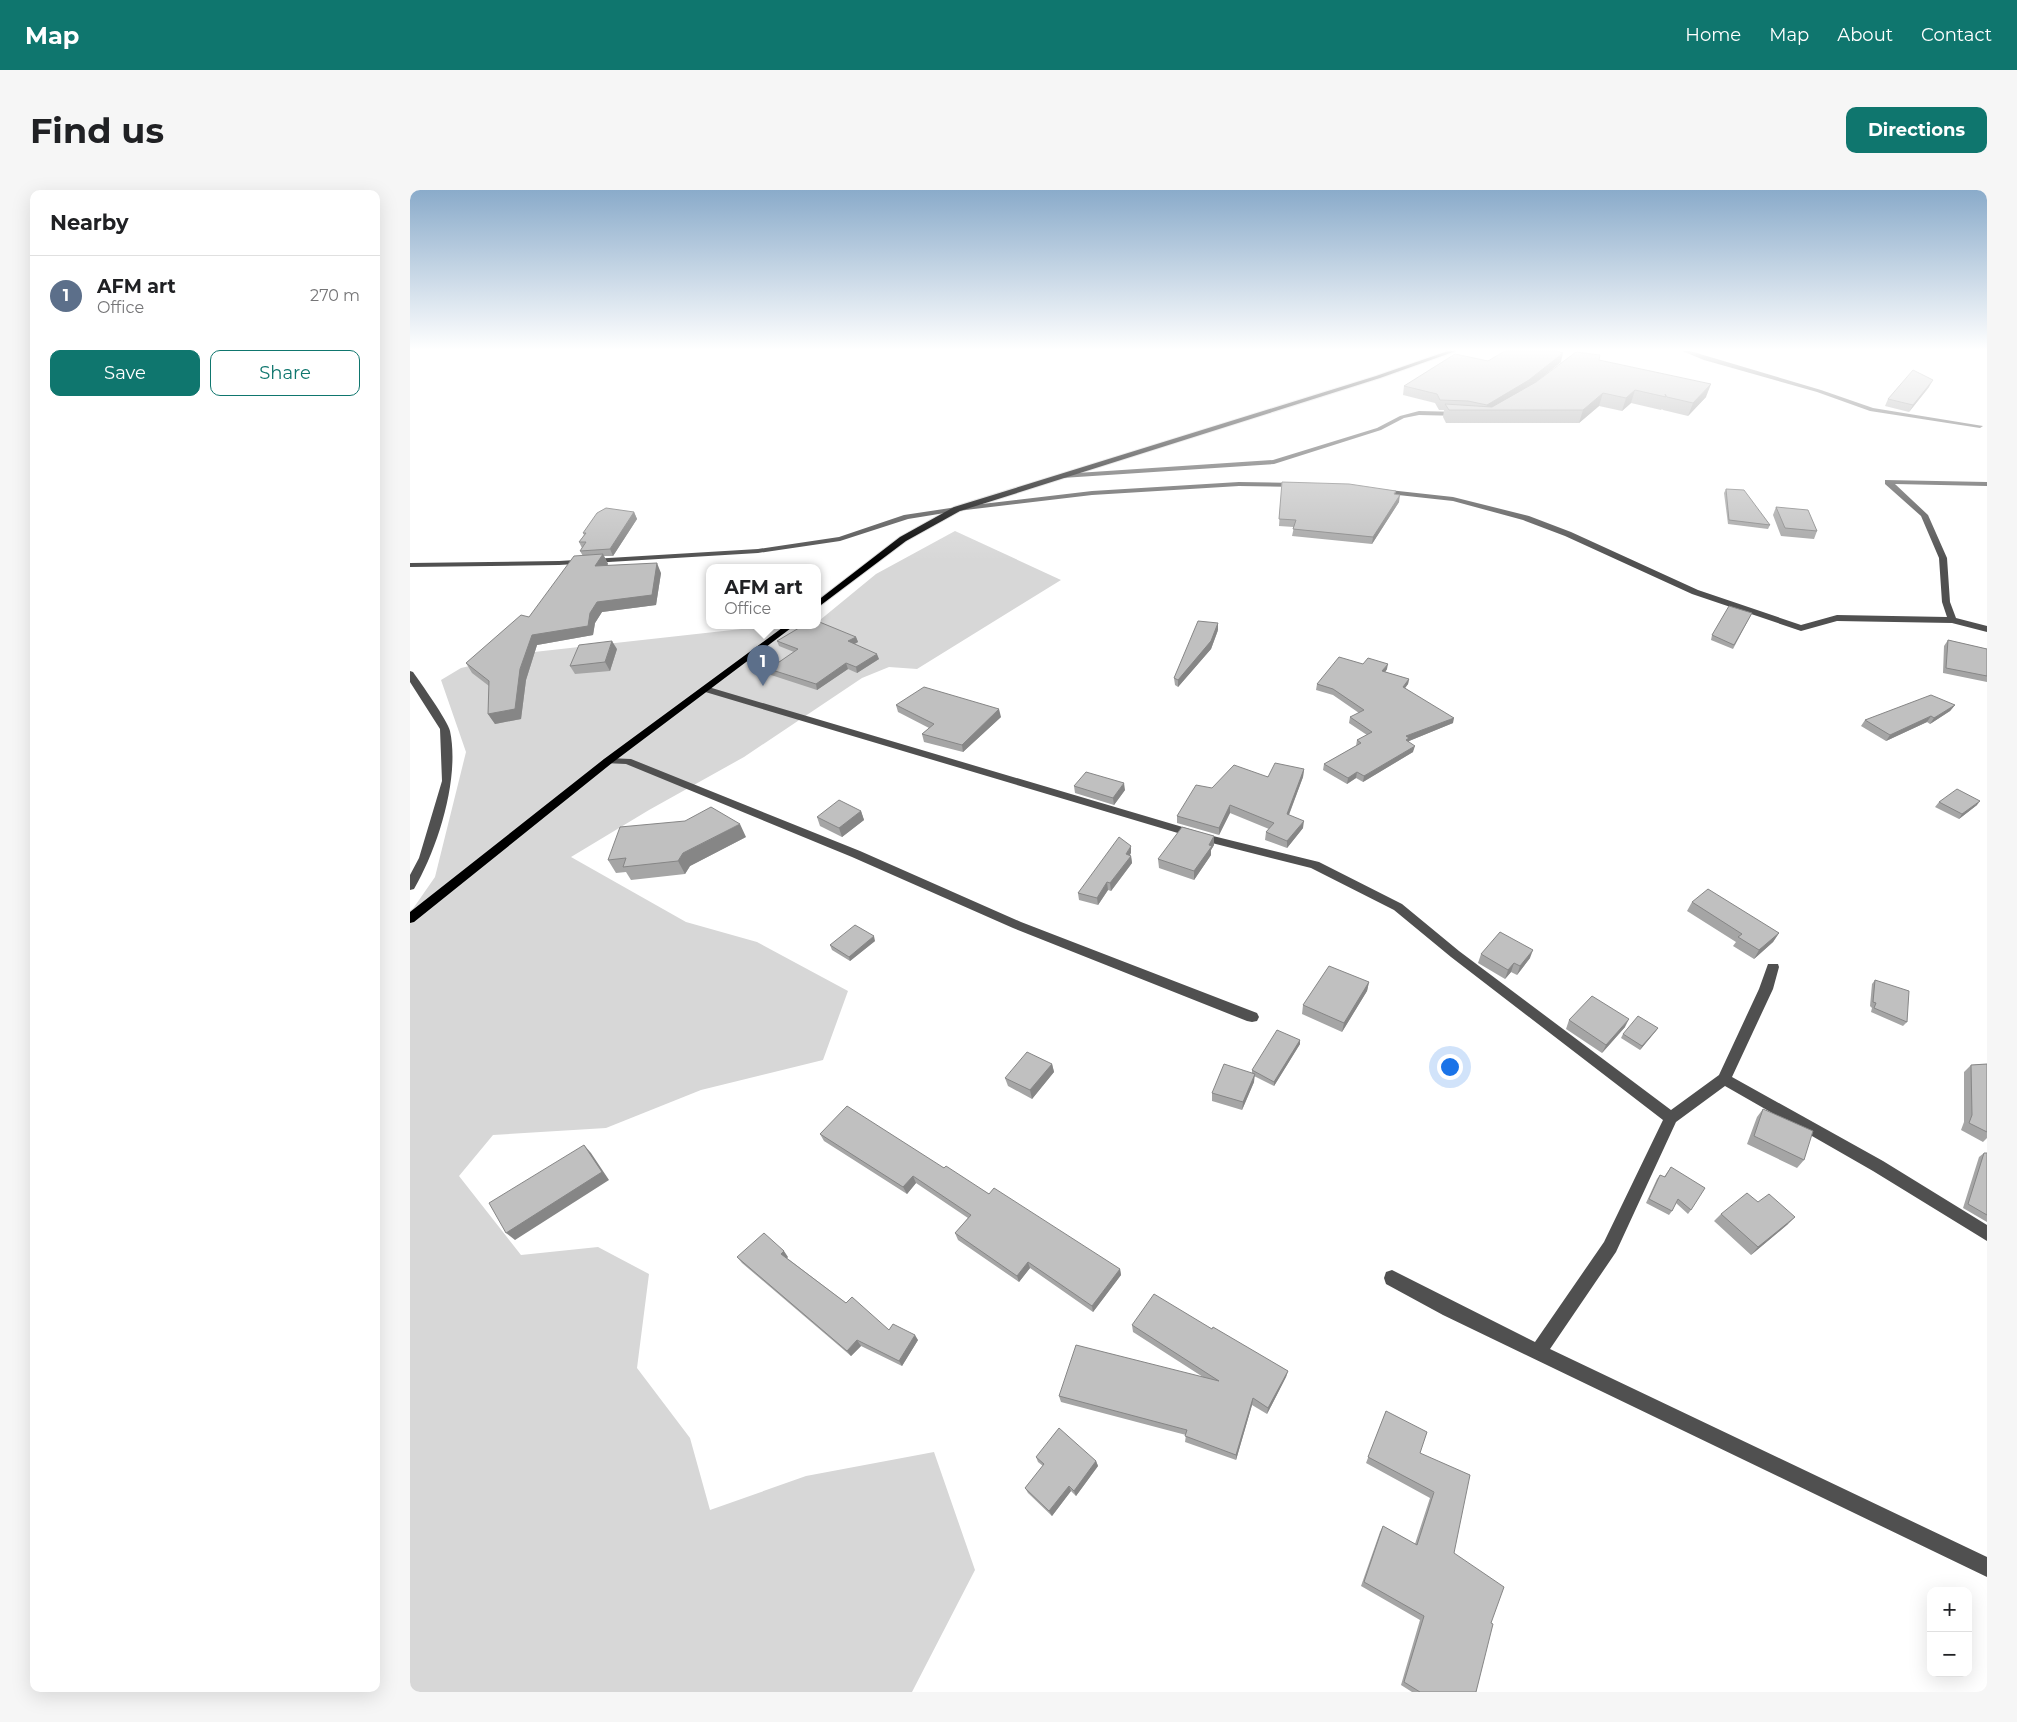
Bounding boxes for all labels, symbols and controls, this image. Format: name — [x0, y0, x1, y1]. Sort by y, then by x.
text: Map — [25, 21, 79, 50]
text: Home — [1685, 24, 1741, 46]
text: Map — [1769, 24, 1809, 46]
text: About — [1837, 24, 1893, 46]
text: Contact — [1921, 24, 1992, 46]
button: Directions — [1846, 107, 1987, 153]
text: Find us — [30, 109, 164, 152]
text: Nearby — [50, 210, 129, 235]
text: AFM art — [97, 275, 176, 298]
text: 1 — [63, 286, 69, 305]
text: 270 m — [310, 286, 360, 305]
text: Office — [97, 298, 144, 317]
button: Save — [50, 350, 200, 396]
button: Share — [210, 350, 360, 396]
popup — [706, 564, 821, 629]
text: AFM art — [724, 576, 803, 599]
text: Office — [724, 599, 771, 618]
pin: 1 — [747, 645, 779, 686]
your location — [1437, 1054, 1463, 1080]
map controls — [1927, 1587, 1972, 1677]
button: + — [1927, 1587, 1972, 1632]
button: − — [1927, 1632, 1972, 1677]

